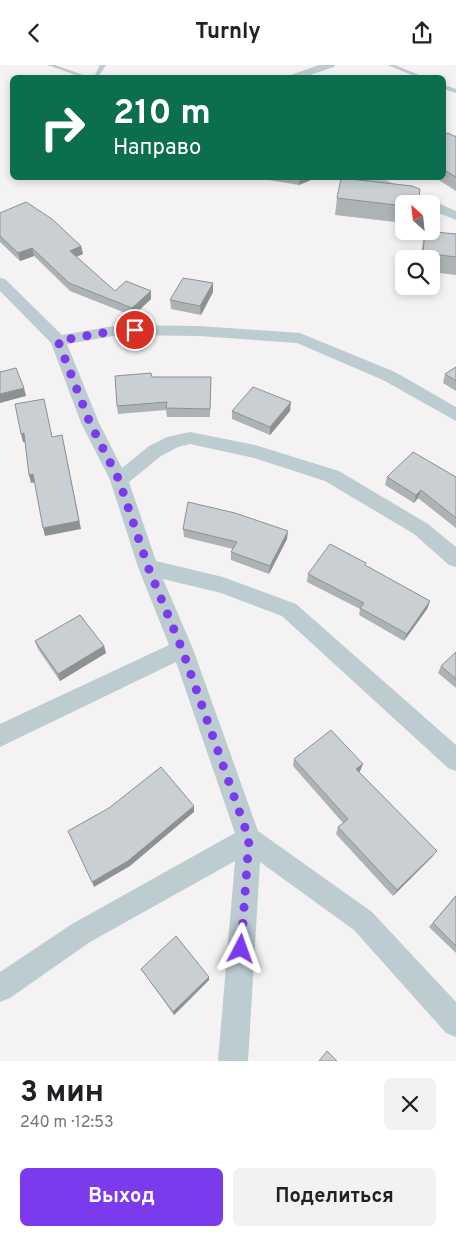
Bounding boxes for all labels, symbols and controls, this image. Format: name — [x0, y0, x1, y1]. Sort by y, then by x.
icon: back — [20, 19, 48, 47]
text: Turnly — [195, 19, 261, 46]
icon: share — [408, 19, 436, 47]
text: 210 m — [113, 92, 211, 136]
icon: right — [30, 95, 95, 160]
text: Направо — [113, 135, 201, 162]
north arrow — [395, 195, 440, 240]
map controls — [395, 195, 440, 295]
button: search — [395, 250, 440, 295]
pin — [114, 309, 156, 351]
icon: arrive — [121, 316, 149, 344]
position arrow — [214, 922, 266, 974]
text: 3 мин — [20, 1075, 104, 1112]
button: close — [384, 1078, 436, 1130]
text: 240 m · 12:53 — [20, 1113, 114, 1133]
button: Выход — [20, 1168, 223, 1226]
button: Поделиться — [233, 1168, 436, 1226]

